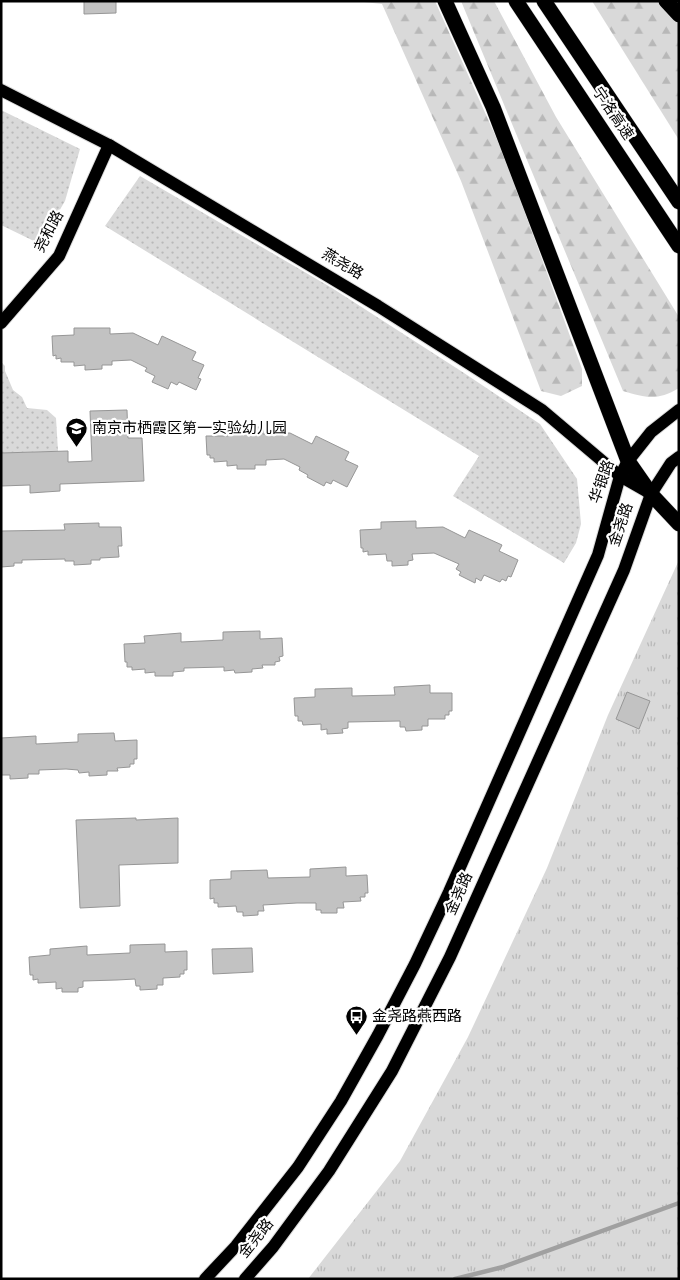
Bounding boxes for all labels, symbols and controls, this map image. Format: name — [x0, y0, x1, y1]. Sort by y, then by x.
street label: 宁洛高速 — [587, 84, 637, 144]
street label: 尧和路 — [31, 208, 69, 256]
street label: 燕尧路 — [318, 245, 366, 285]
school or university icon: 南京市栖霞区第一实验幼儿园 — [64, 417, 88, 448]
place label: 南京市栖霞区第一实验幼儿园 — [92, 420, 287, 439]
street label: 华银路 — [585, 457, 620, 506]
street label: 金尧路 — [606, 501, 638, 549]
street label: 金尧路 — [442, 870, 478, 918]
bus stop icon: 金尧路·燕西路 — [344, 1005, 368, 1036]
place label: 金尧路·燕西路 — [372, 1008, 462, 1027]
street label: 金尧路 — [235, 1216, 279, 1262]

